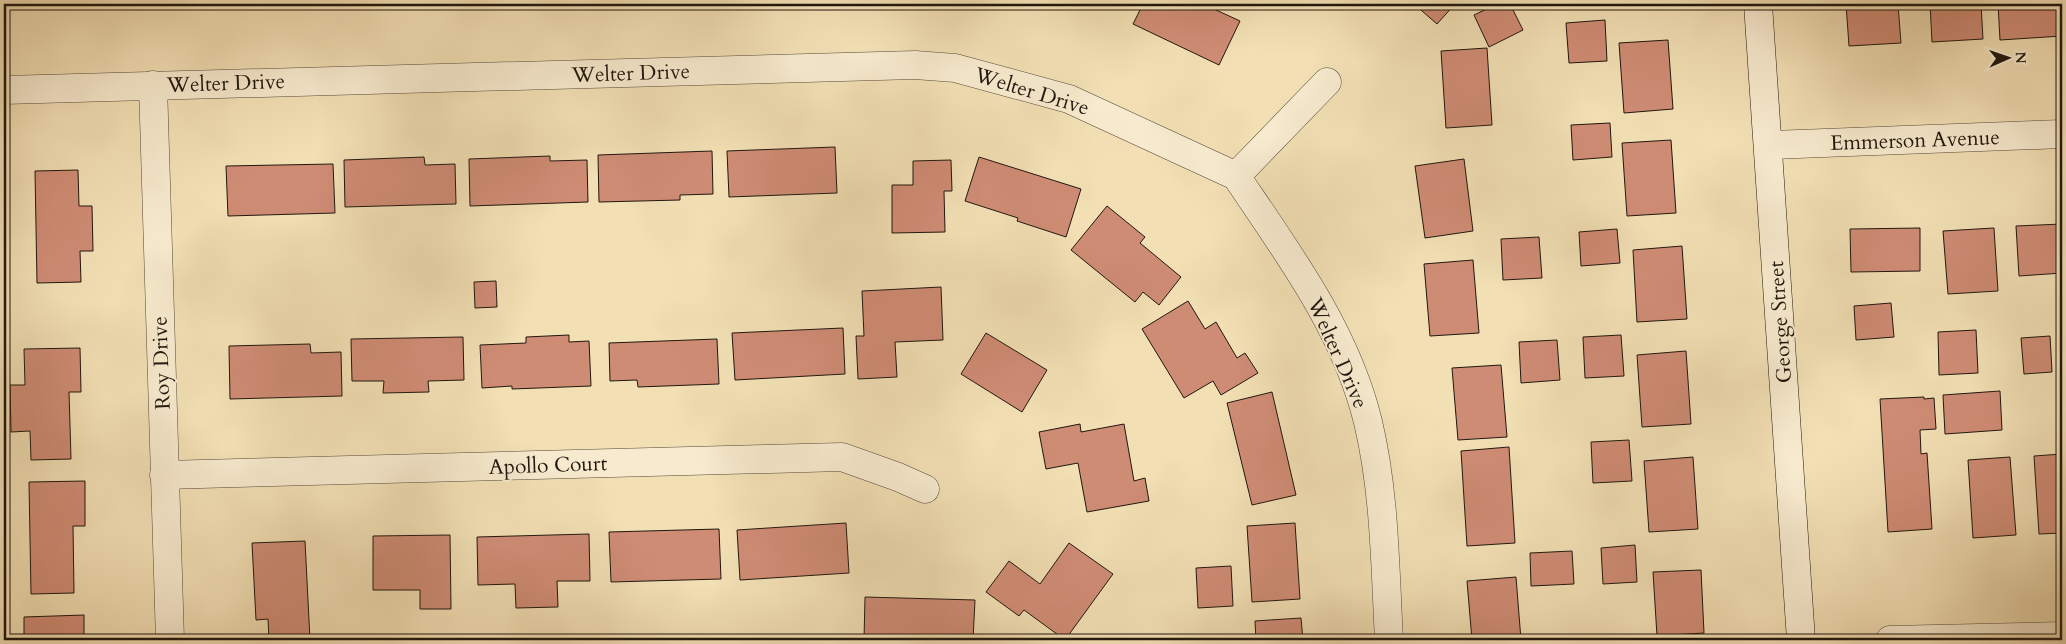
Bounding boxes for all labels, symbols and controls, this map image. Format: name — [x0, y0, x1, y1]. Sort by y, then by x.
north arrow — [1984, 32, 2034, 82]
text: N — [2011, 51, 2030, 64]
street label: Welter Drive — [570, 57, 691, 90]
street label: Welter Drive — [970, 60, 1093, 123]
street label: Welter Drive — [165, 67, 286, 100]
street label: Emmerson Avenue — [1830, 123, 2000, 158]
street label: George Street — [1762, 259, 1799, 384]
street label: Welter Drive — [1300, 292, 1375, 413]
street label: Roy Drive — [145, 316, 178, 410]
street label: Apollo Court — [488, 449, 608, 482]

